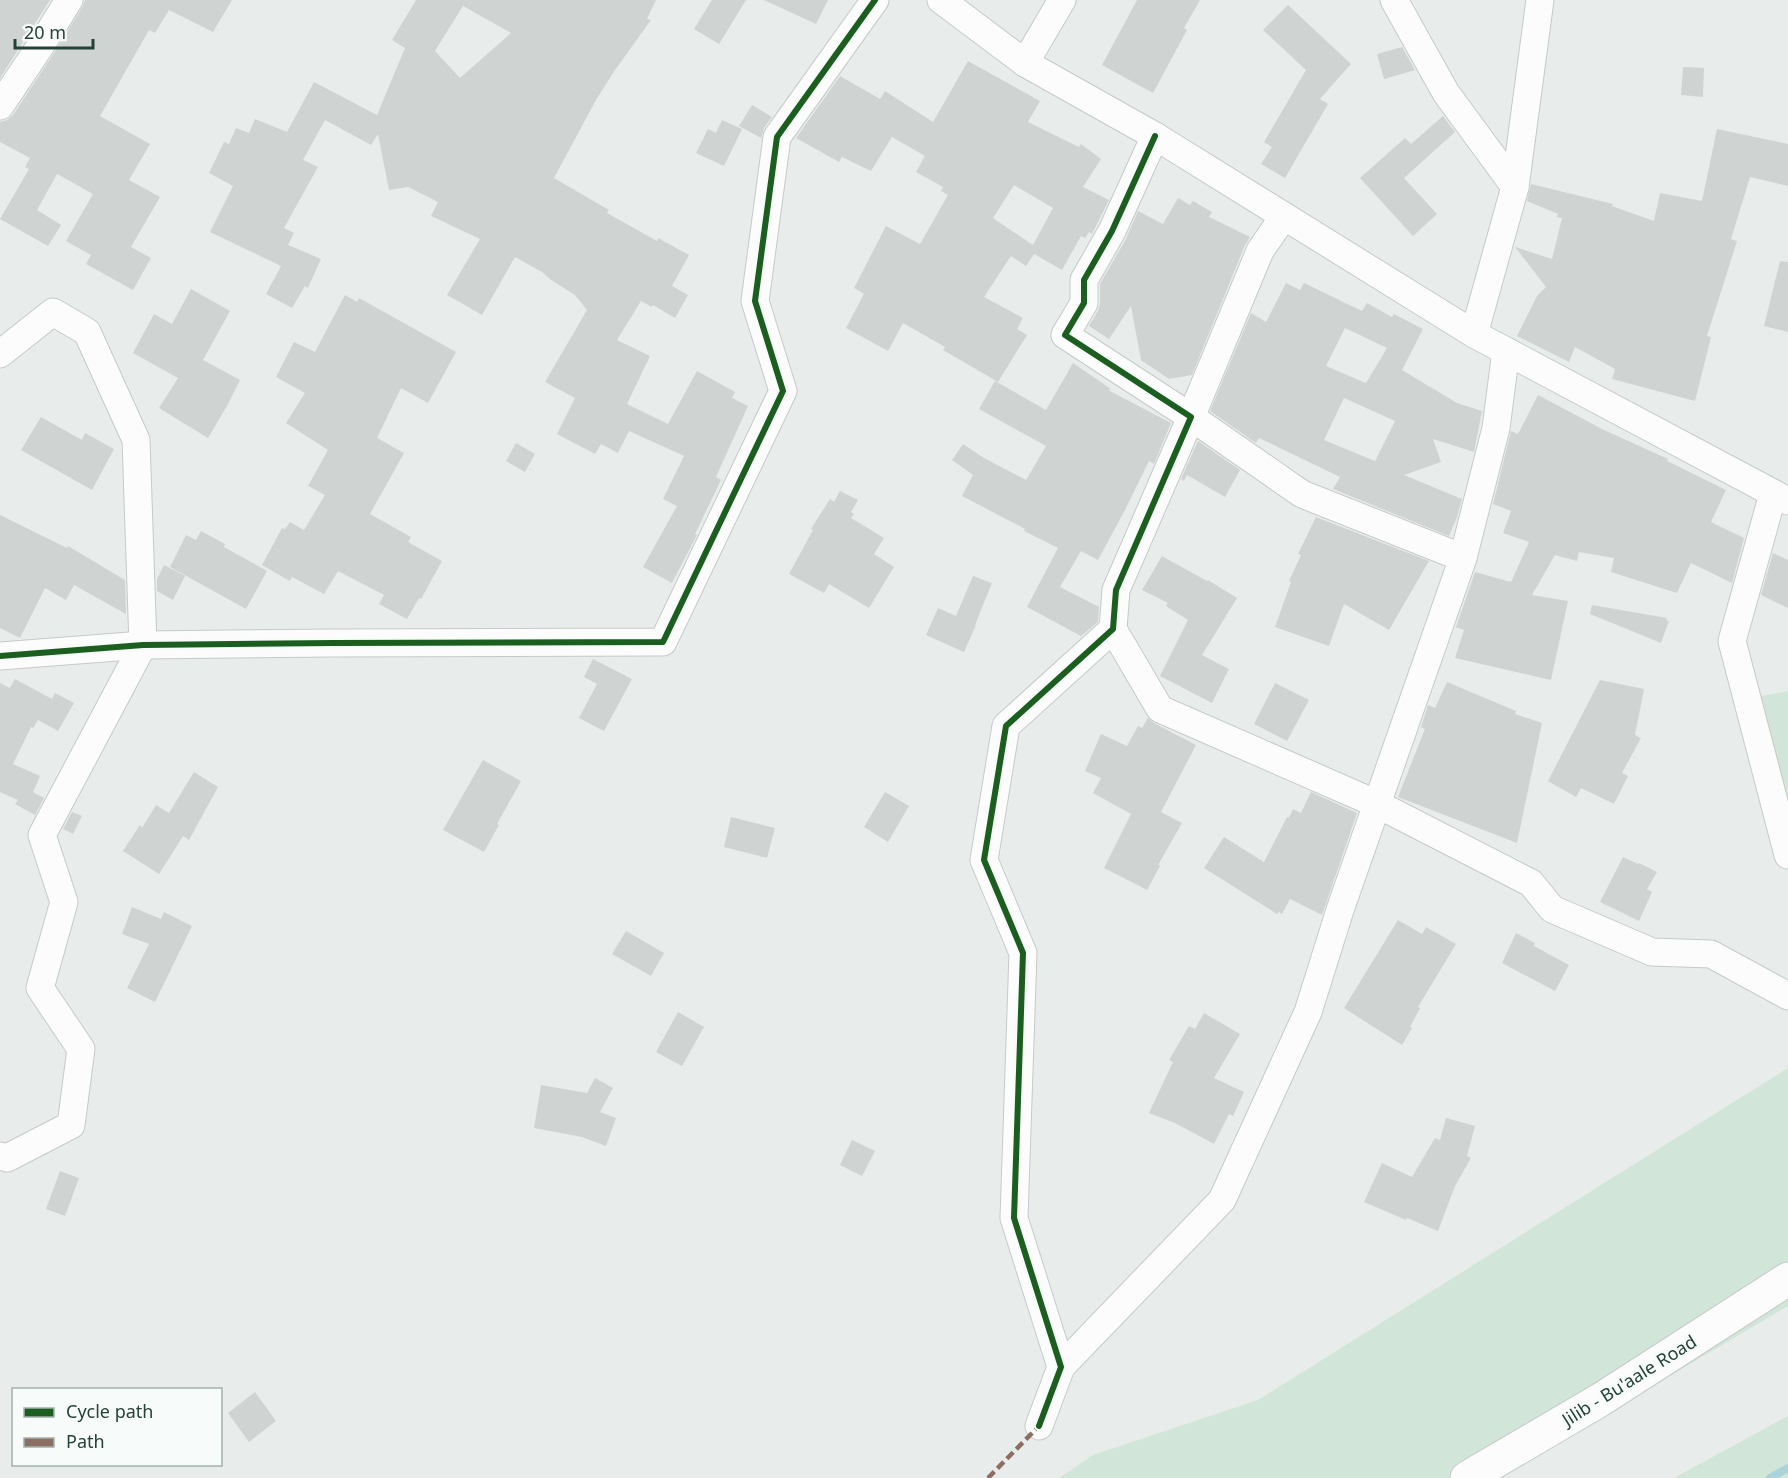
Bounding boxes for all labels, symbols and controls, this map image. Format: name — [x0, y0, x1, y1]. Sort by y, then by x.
scale bar — [15, 12, 93, 50]
text: 20 m — [24, 20, 66, 44]
street label: Jilib - Bu'aale Road — [1556, 1329, 1701, 1432]
legend — [12, 1388, 222, 1466]
text: Cycle path — [66, 1399, 153, 1423]
text: Path — [66, 1429, 105, 1453]

